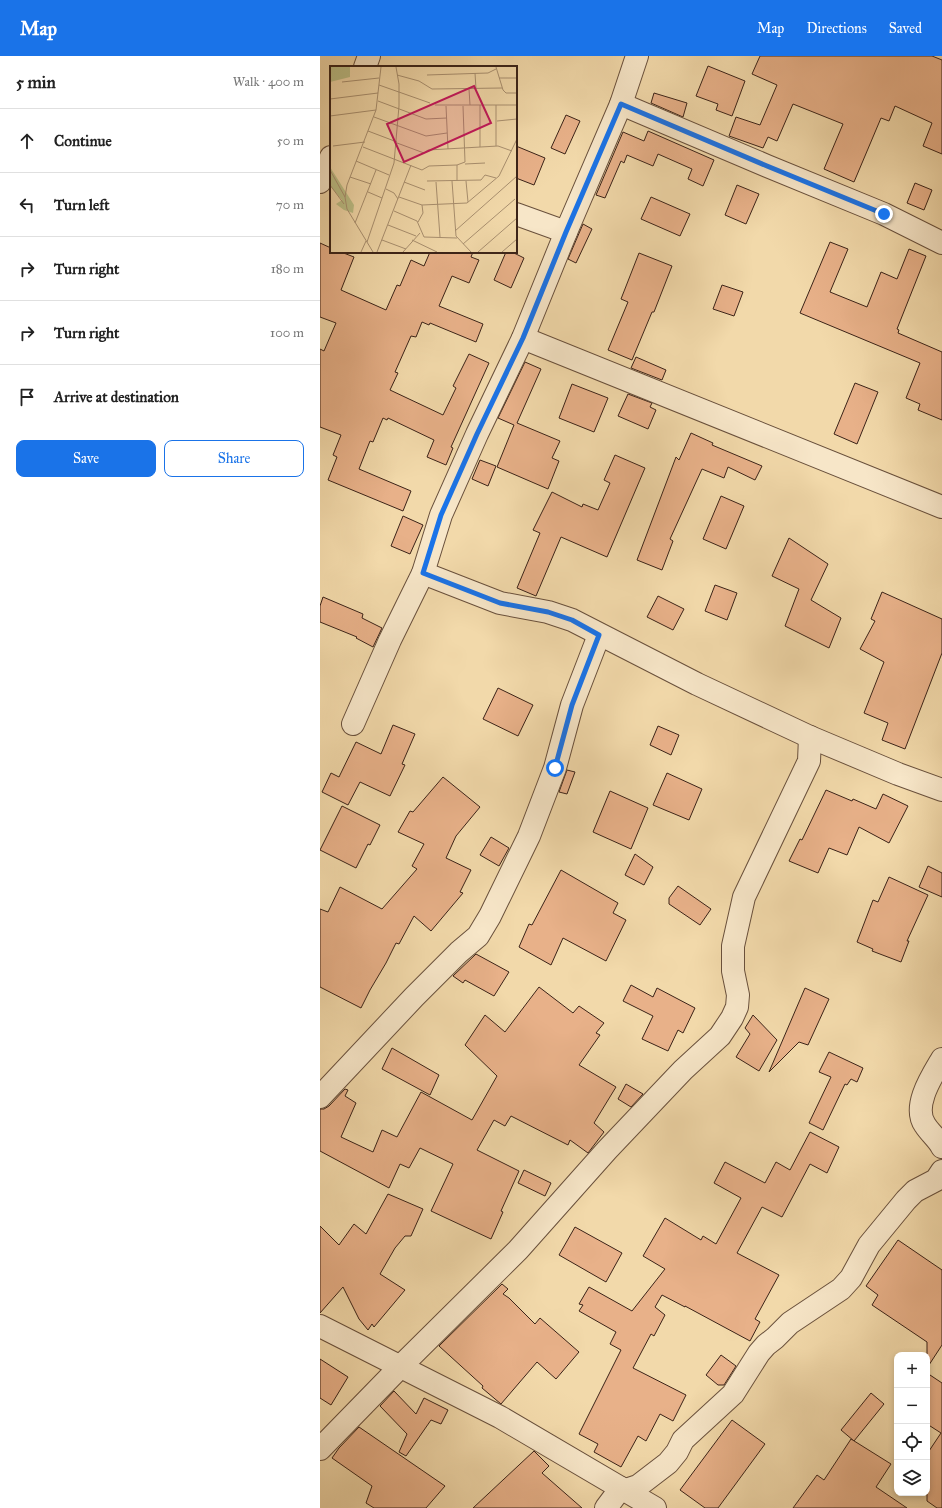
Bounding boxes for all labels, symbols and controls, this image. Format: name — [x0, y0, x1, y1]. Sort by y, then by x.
text: Map — [20, 17, 57, 40]
text: Map — [757, 20, 784, 37]
text: Directions — [806, 20, 867, 37]
text: Saved — [889, 20, 922, 37]
inset map — [330, 66, 517, 253]
text: 5 min — [16, 72, 56, 93]
text: Walk · 400 m — [233, 74, 304, 90]
icon: ahead — [16, 130, 38, 152]
text: Continue — [54, 132, 112, 150]
text: 50 m — [277, 133, 304, 149]
icon: left — [16, 194, 38, 216]
text: Turn left — [54, 196, 110, 214]
text: 70 m — [276, 197, 304, 213]
route end — [875, 205, 893, 223]
icon: right — [16, 258, 38, 280]
text: Turn right — [54, 260, 119, 278]
text: 180 m — [271, 261, 304, 277]
icon: right — [16, 322, 38, 344]
text: Turn right — [54, 324, 119, 342]
text: 100 m — [270, 325, 304, 341]
icon: arrive — [16, 386, 38, 408]
text: Arrive at destination — [54, 388, 179, 406]
button: Save — [16, 440, 156, 477]
button: Share — [164, 440, 304, 477]
route start — [546, 759, 564, 777]
map controls — [894, 1352, 930, 1496]
button: + — [894, 1352, 930, 1388]
button: − — [894, 1388, 930, 1424]
button: locate — [894, 1424, 930, 1460]
button: layers — [894, 1460, 930, 1496]

